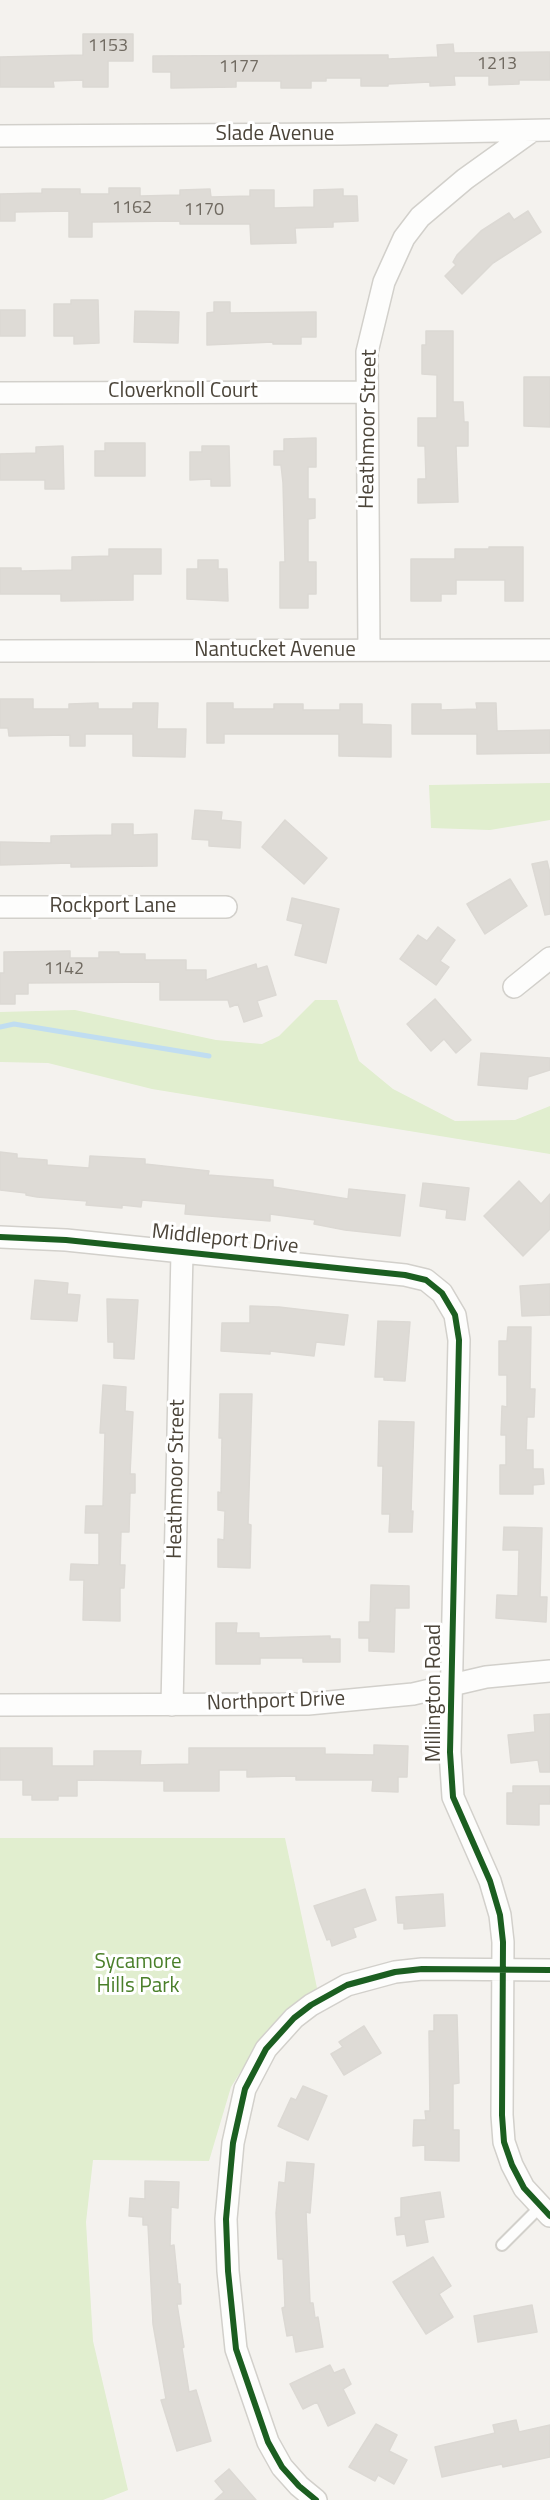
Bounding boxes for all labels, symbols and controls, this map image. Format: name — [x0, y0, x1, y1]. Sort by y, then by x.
house number: 1153 — [88, 36, 128, 58]
house number: 1213 — [477, 54, 517, 76]
house number: 1177 — [219, 57, 259, 79]
street label: Slade Avenue — [216, 122, 334, 148]
house number: 1162 — [112, 198, 152, 220]
house number: 1170 — [184, 200, 224, 222]
street label: Heathmoor Street — [355, 349, 383, 509]
street label: Cloverknoll Court — [108, 379, 258, 405]
street label: Nantucket Avenue — [194, 638, 356, 664]
street label: Rockport Lane — [50, 894, 176, 920]
house number: 1142 — [44, 959, 84, 981]
street label: Middleport Drive — [150, 1220, 300, 1260]
street label: Heathmoor Street — [163, 1399, 191, 1559]
street label: Millington Road — [422, 1624, 448, 1762]
street label: Northport Drive — [206, 1687, 346, 1717]
park label: Sycamore Hills Park — [94, 1950, 182, 2000]

